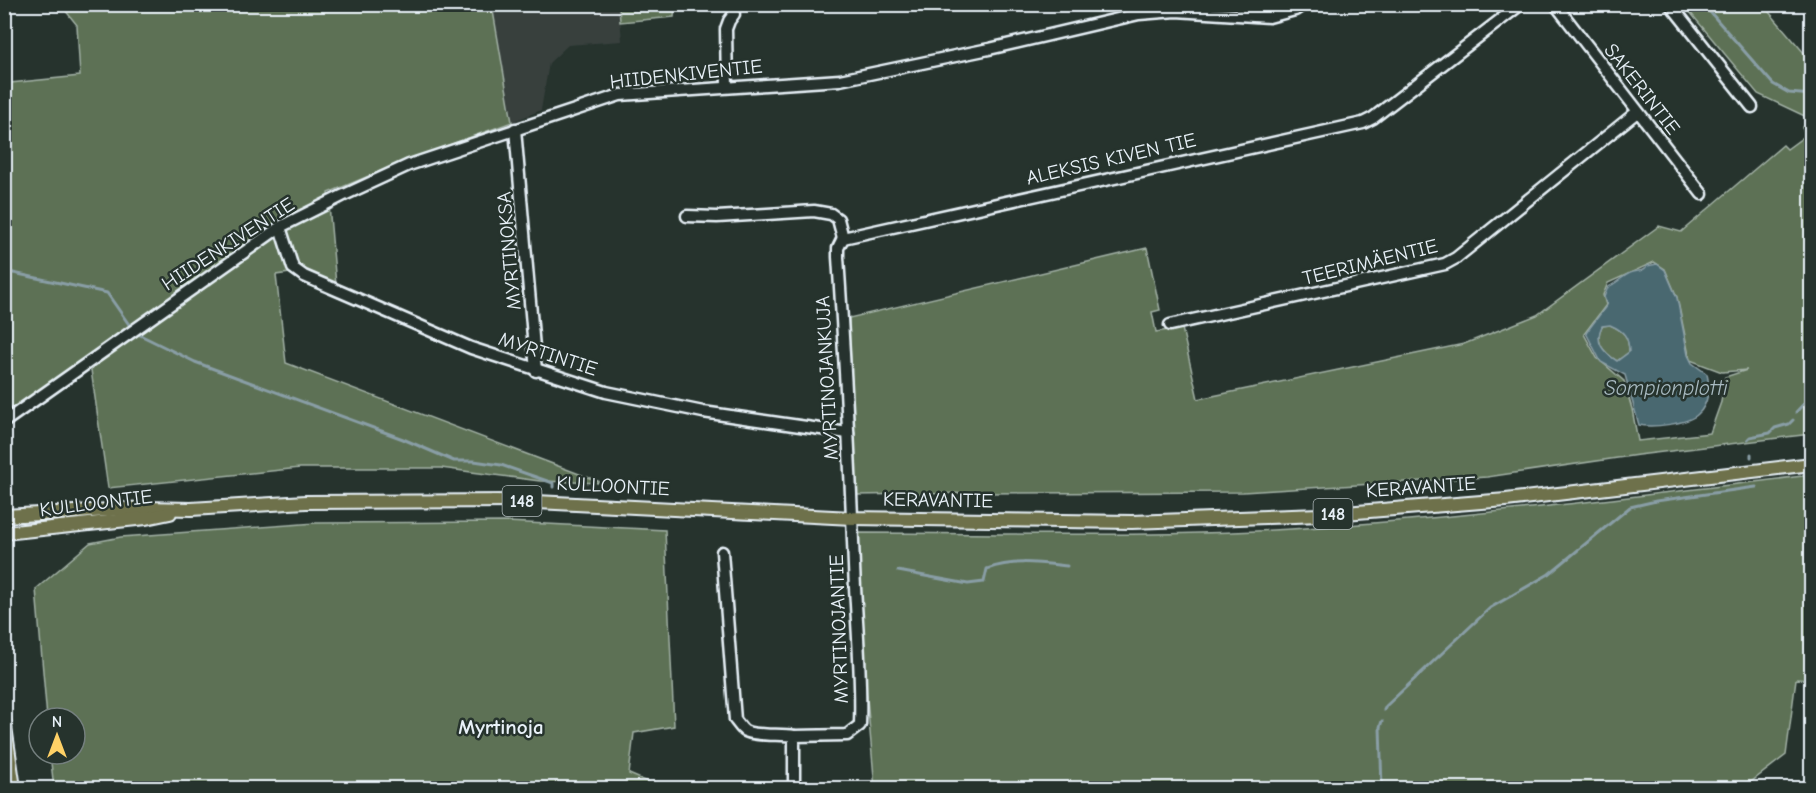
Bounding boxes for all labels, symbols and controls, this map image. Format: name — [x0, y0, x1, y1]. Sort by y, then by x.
street label: SAKERINTIE — [1599, 39, 1685, 139]
street label: HIIDENKIVENTIE — [609, 55, 763, 93]
street label: ALEKSIS KIVEN TIE — [1024, 128, 1198, 190]
street label: MYRTINOKSA — [492, 190, 526, 311]
street label: HIIDENKIVENTIE — [157, 193, 299, 295]
street label: TEERIMÄENTIE — [1300, 234, 1440, 290]
street label: MYRTINOJANKUJA — [811, 295, 843, 461]
street label: MYRTINTIE — [496, 327, 600, 381]
water label: Sompionplotti — [1604, 376, 1728, 400]
street label: KULLOONTIE — [556, 472, 670, 500]
street label: KERAVANTIE — [1365, 472, 1477, 502]
street label: KULLOONTIE — [38, 485, 154, 521]
road number: 148 — [502, 486, 542, 516]
street label: KERAVANTIE — [883, 488, 993, 512]
road number: 148 — [1314, 499, 1352, 529]
street label: MYRTINOJANTIE — [825, 554, 853, 704]
north arrow — [27, 706, 87, 766]
text: N — [52, 713, 62, 731]
district label: Myrtinoja — [458, 715, 544, 739]

